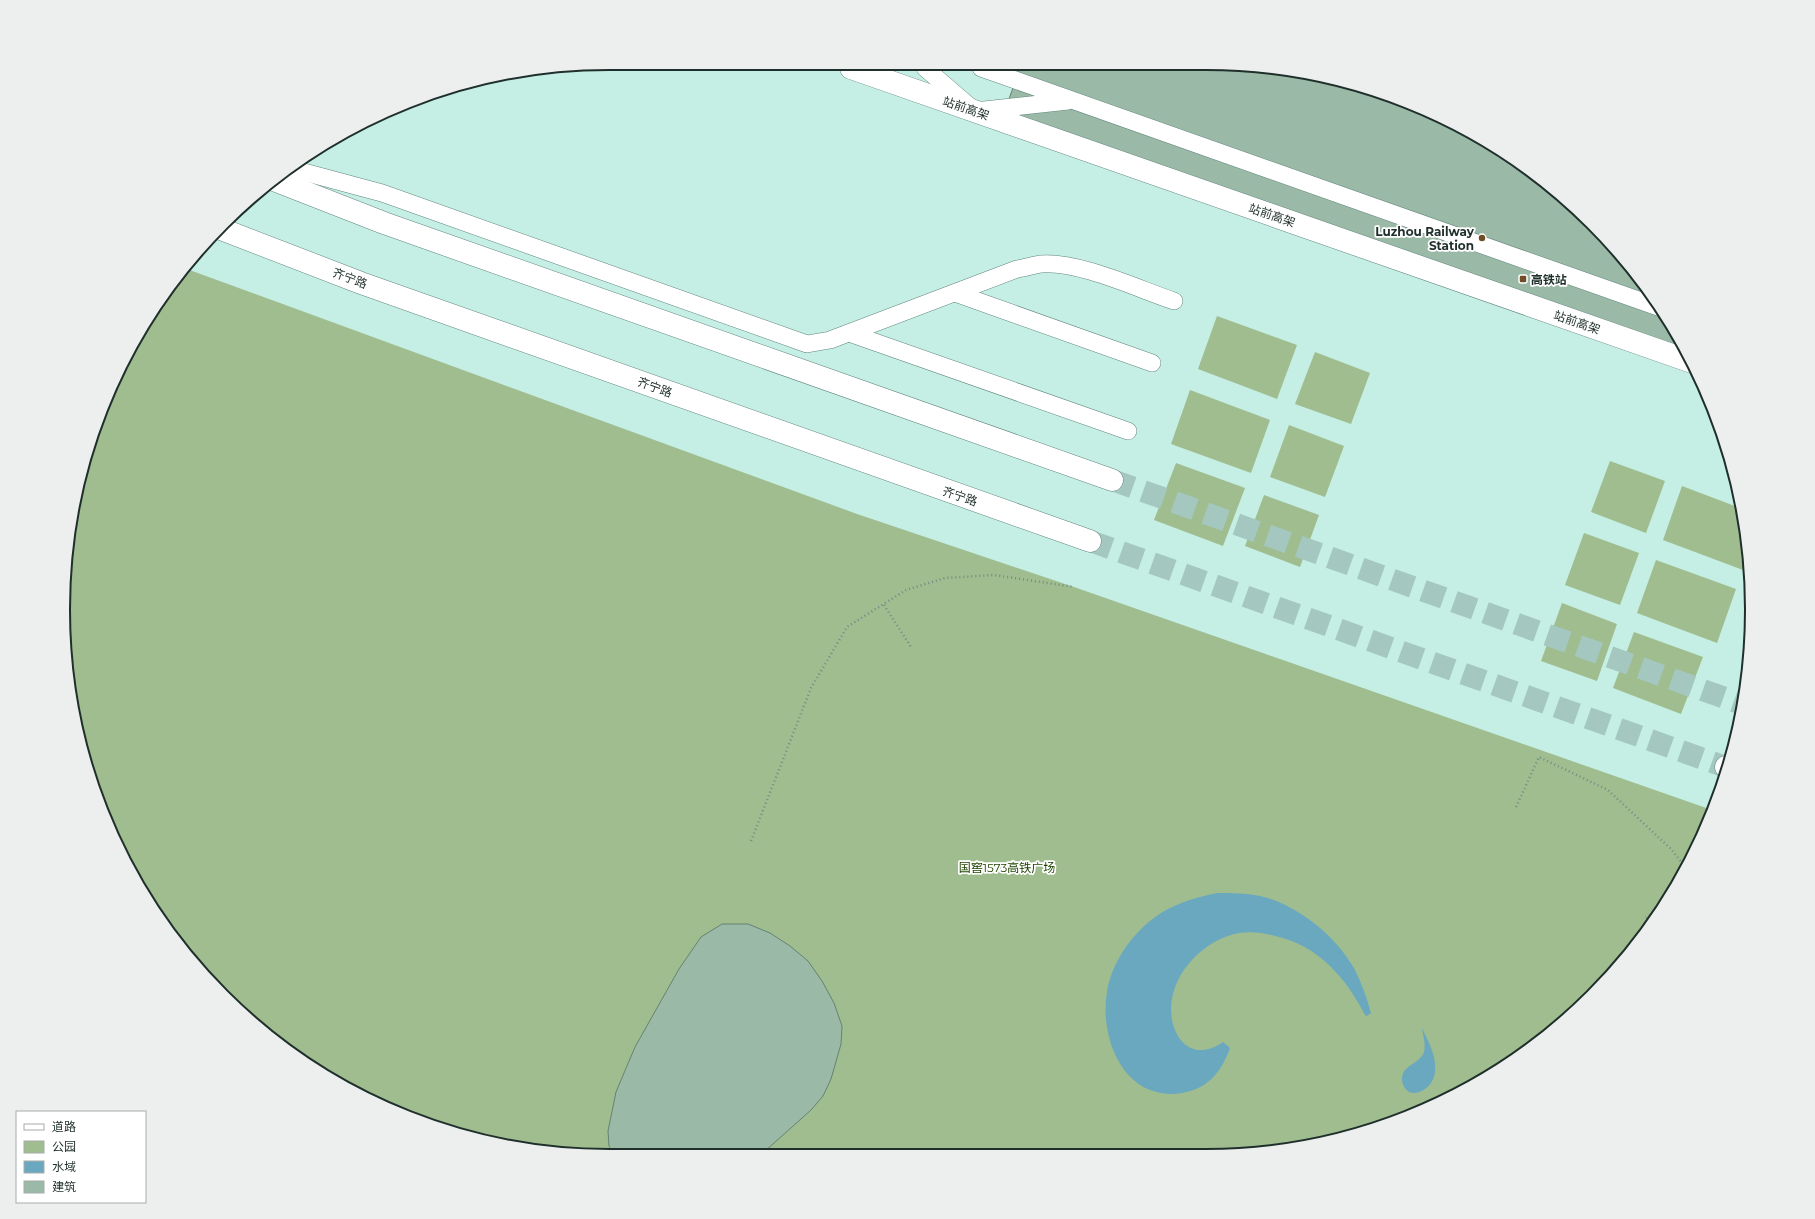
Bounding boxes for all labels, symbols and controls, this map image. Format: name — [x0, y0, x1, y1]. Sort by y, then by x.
street label: 站前高架 — [941, 93, 991, 123]
street label: 站前高架 — [1247, 200, 1297, 230]
place label: Luzhou Railway Station — [1375, 224, 1475, 253]
marker: Luzhou Railway Station — [1477, 233, 1487, 243]
street label: 齐宁路 — [331, 265, 369, 291]
place label: 高铁站 — [1531, 272, 1567, 287]
marker: 高铁站 — [1518, 274, 1528, 284]
street label: 站前高架 — [1552, 307, 1602, 337]
street label: 齐宁路 — [636, 374, 674, 400]
street label: 齐宁路 — [941, 483, 979, 509]
park label: 国窖1573高铁广场 — [959, 860, 1055, 875]
legend — [16, 1111, 146, 1203]
text: 道路 — [52, 1119, 76, 1134]
text: 公园 — [52, 1139, 76, 1154]
text: 水域 — [52, 1159, 76, 1174]
text: 建筑 — [52, 1179, 76, 1194]

